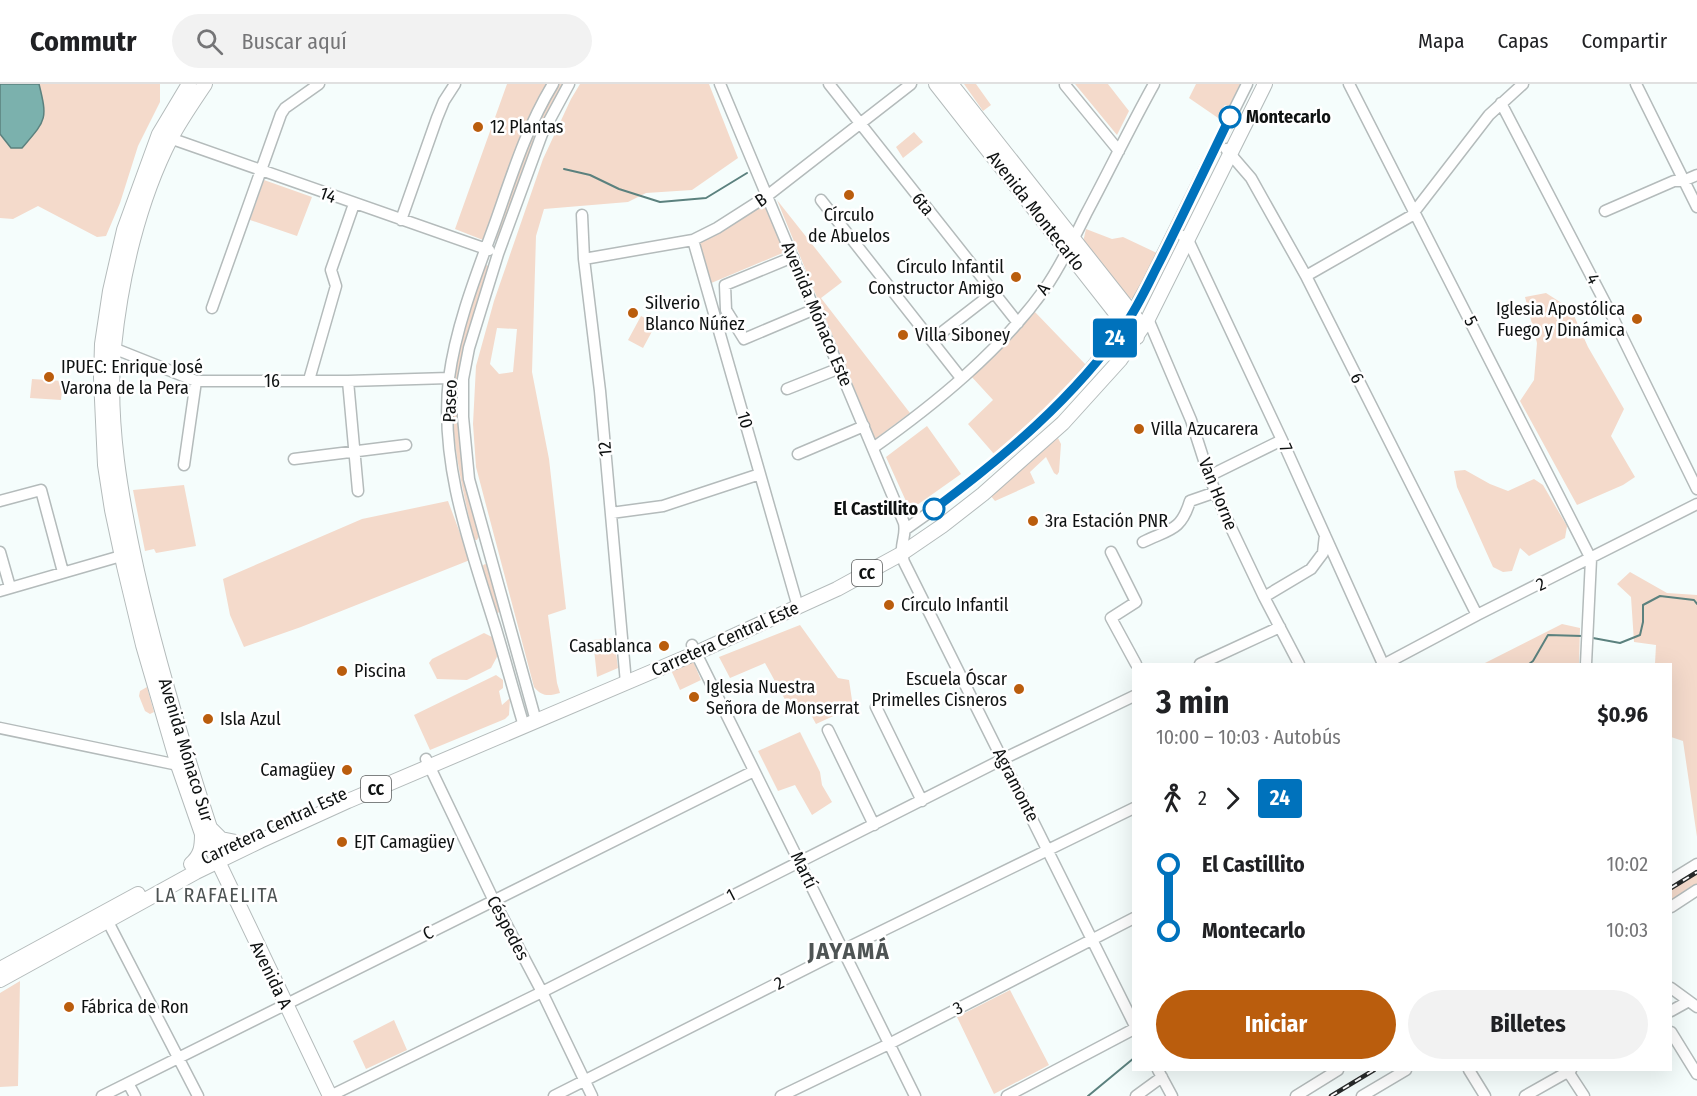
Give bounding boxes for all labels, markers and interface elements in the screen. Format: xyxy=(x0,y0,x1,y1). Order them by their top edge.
search box xyxy=(172,14,592,68)
text: Commutr xyxy=(30,25,136,58)
icon: search xyxy=(193,25,226,58)
text: Buscar aquí xyxy=(241,28,347,55)
text: Mapa xyxy=(1418,28,1465,54)
text: Capas xyxy=(1498,28,1548,54)
text: Compartir xyxy=(1581,28,1667,54)
marker: Montecarlo xyxy=(1219,106,1241,128)
place label: Montecarlo xyxy=(1246,106,1331,128)
place label: 12 Plantas xyxy=(490,116,564,138)
marker: 12 Plantas xyxy=(471,120,485,134)
street label: Avenida Montecarlo xyxy=(982,147,1090,275)
street label: 14 xyxy=(317,182,339,208)
street label: B xyxy=(751,188,771,212)
marker: Círculo de Abuelos xyxy=(842,188,856,202)
street label: 6ta xyxy=(907,188,939,220)
place label: Círculo de Abuelos xyxy=(808,204,890,247)
street label: Avenida Mónaco Este xyxy=(777,238,857,390)
place label: Círculo Infantil Constructor Amigo xyxy=(868,256,1004,299)
marker: Círculo Infantil Constructor Amigo xyxy=(1009,270,1023,284)
street label: 4 xyxy=(1581,270,1605,288)
street label: A xyxy=(1031,278,1055,299)
place label: Silverio Blanco Núñez xyxy=(645,292,745,335)
place label: Iglesia Apostólica Fuego y Dinámica xyxy=(1496,298,1625,341)
marker: Silverio Blanco Núñez xyxy=(626,306,640,320)
street label: 5 xyxy=(1459,312,1483,330)
marker: Iglesia Apostólica Fuego y Dinámica xyxy=(1630,312,1644,326)
line badge: 24 xyxy=(1088,318,1142,358)
place label: Villa Siboney xyxy=(915,324,1010,346)
text: 24 xyxy=(1105,325,1125,351)
marker: Villa Siboney xyxy=(896,328,910,342)
place label: IPUEC: Enrique José Varona de la Pera xyxy=(61,356,203,399)
street label: 6 xyxy=(1345,369,1369,387)
marker: IPUEC: Enrique José Varona de la Pera xyxy=(42,370,56,384)
street label: 16 xyxy=(264,370,280,392)
street label: Paseo xyxy=(438,379,462,423)
street label: 10 xyxy=(732,409,758,431)
place label: Villa Azucarera xyxy=(1151,418,1259,440)
marker: Villa Azucarera xyxy=(1132,422,1146,436)
street label: 7 xyxy=(1274,440,1298,456)
street label: 12 xyxy=(593,441,617,457)
street label: Van Horne xyxy=(1194,455,1242,533)
place label: El Castillito xyxy=(834,498,918,520)
marker: El Castillito xyxy=(923,498,945,520)
place label: 3ra Estación PNR xyxy=(1045,510,1168,532)
marker: 3ra Estación PNR xyxy=(1026,514,1040,528)
road number: CC xyxy=(852,560,882,586)
street label: 2 xyxy=(1533,572,1549,596)
place label: Círculo Infantil xyxy=(901,594,1009,616)
street label: Carretera Central Este xyxy=(648,597,802,681)
marker: Círculo Infantil xyxy=(882,598,896,612)
place label: Casablanca xyxy=(569,635,652,657)
marker: Casablanca xyxy=(657,639,671,653)
place label: Piscina xyxy=(354,660,406,682)
marker: Piscina xyxy=(335,664,349,678)
place label: Escuela Óscar Primelles Cisneros xyxy=(871,668,1008,711)
street label: Avenida Mónaco Sur xyxy=(154,675,219,825)
place label: Iglesia Nuestra Señora de Monserrat xyxy=(706,676,859,719)
marker: Escuela Óscar Primelles Cisneros xyxy=(1012,682,1026,696)
text: 3 min xyxy=(1156,682,1230,722)
marker: Iglesia Nuestra Señora de Monserrat xyxy=(687,690,701,704)
text: $0.96 xyxy=(1598,701,1648,728)
place label: Isla Azul xyxy=(220,708,281,730)
marker: Isla Azul xyxy=(201,712,215,726)
text: 10:00 – 10:03 · Autobús xyxy=(1156,725,1341,749)
street label: Agramonte xyxy=(988,744,1044,826)
place label: Camagüey xyxy=(260,759,335,781)
marker: Camagüey xyxy=(340,763,354,777)
road number: CC xyxy=(361,776,391,802)
street label: Carretera Central Este xyxy=(197,782,351,870)
icon: walk xyxy=(1156,782,1189,815)
icon: forward xyxy=(1216,782,1249,815)
text: 24 xyxy=(1270,785,1290,811)
text: 2 xyxy=(1198,786,1207,810)
place label: EJT Camagüey xyxy=(354,831,455,853)
marker: EJT Camagüey xyxy=(335,835,349,849)
street label: Martí xyxy=(786,848,822,892)
text: El Castillito xyxy=(1202,851,1305,878)
text: 10:02 xyxy=(1607,852,1648,876)
district label: LA RAFAELITA xyxy=(155,883,279,907)
street label: 1 xyxy=(723,884,739,906)
street label: Céspedes xyxy=(482,892,534,964)
text: Montecarlo xyxy=(1202,917,1306,944)
text: 10:03 xyxy=(1606,918,1648,942)
street label: C xyxy=(419,921,437,945)
district label: JAYAMÁ xyxy=(807,936,890,965)
street label: Avenida A xyxy=(245,938,297,1013)
street label: 2 xyxy=(770,971,788,995)
button: Iniciar xyxy=(1156,990,1396,1059)
button: Billetes xyxy=(1408,990,1648,1059)
place label: Fábrica de Ron xyxy=(81,996,189,1018)
street label: 3 xyxy=(949,996,967,1020)
marker: Fábrica de Ron xyxy=(62,1000,76,1014)

